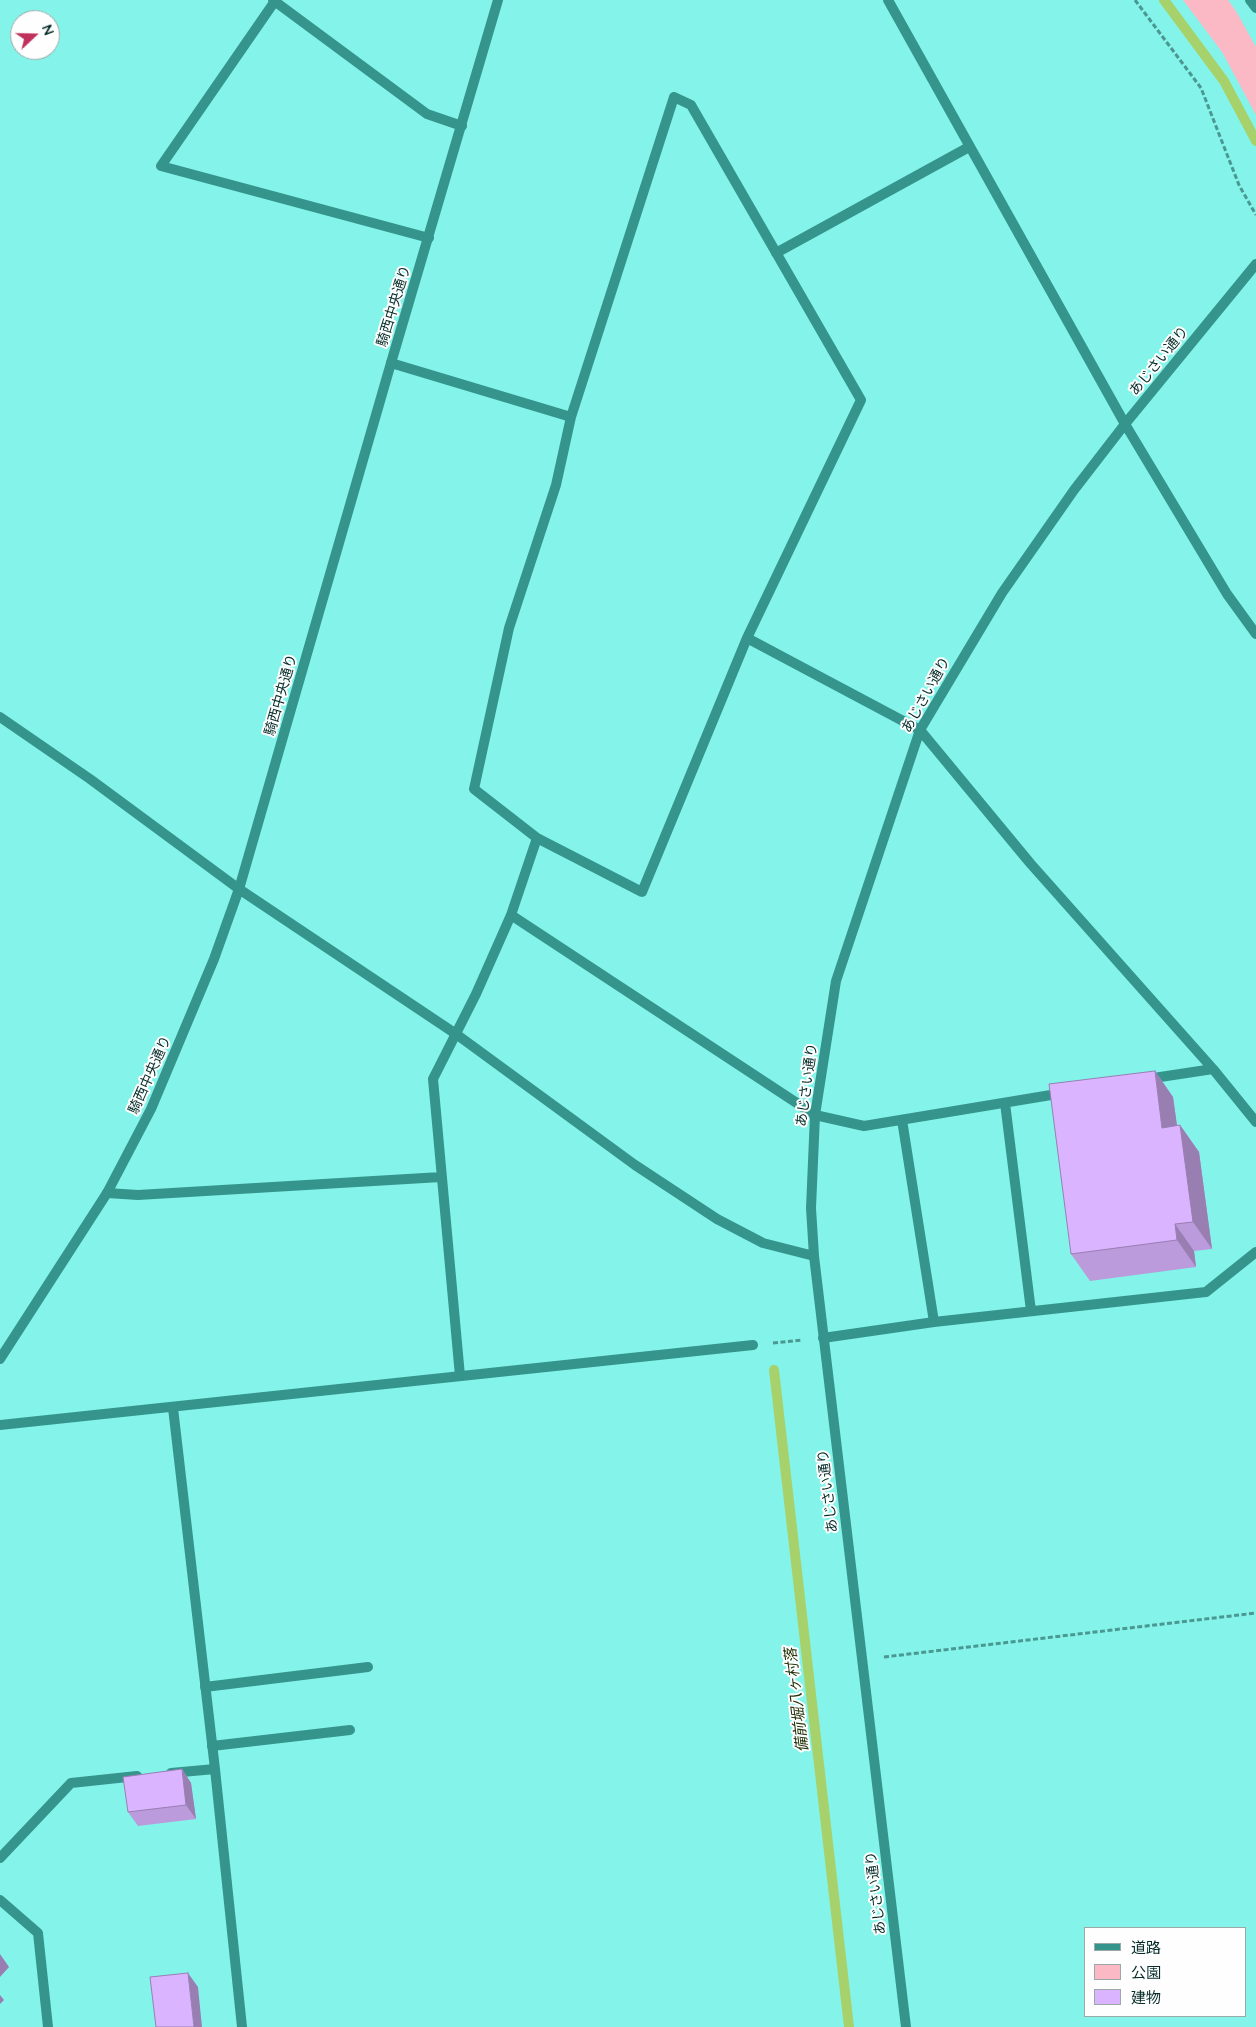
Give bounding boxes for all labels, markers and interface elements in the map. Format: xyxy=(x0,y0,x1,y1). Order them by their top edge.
north arrow xyxy=(10,10,60,60)
text: N xyxy=(38,22,58,38)
street label: 騎西中央通り xyxy=(374,263,414,349)
street label: あじさい通り xyxy=(1126,323,1192,399)
street label: 騎西中央通り xyxy=(261,652,301,738)
street label: あじさい通り xyxy=(898,654,954,736)
street label: 騎西中央通り xyxy=(125,1033,175,1117)
street label: あじさい通り xyxy=(793,1042,821,1128)
street label: あじさい通り xyxy=(815,1448,841,1534)
water label: 備前堀八ヶ村落 xyxy=(782,1647,812,1753)
street label: あじさい通り xyxy=(863,1850,889,1936)
legend xyxy=(1084,1927,1246,2017)
text: 道路 xyxy=(1131,1938,1161,1957)
text: 公園 xyxy=(1131,1963,1161,1982)
text: 建物 xyxy=(1131,1988,1161,2007)

